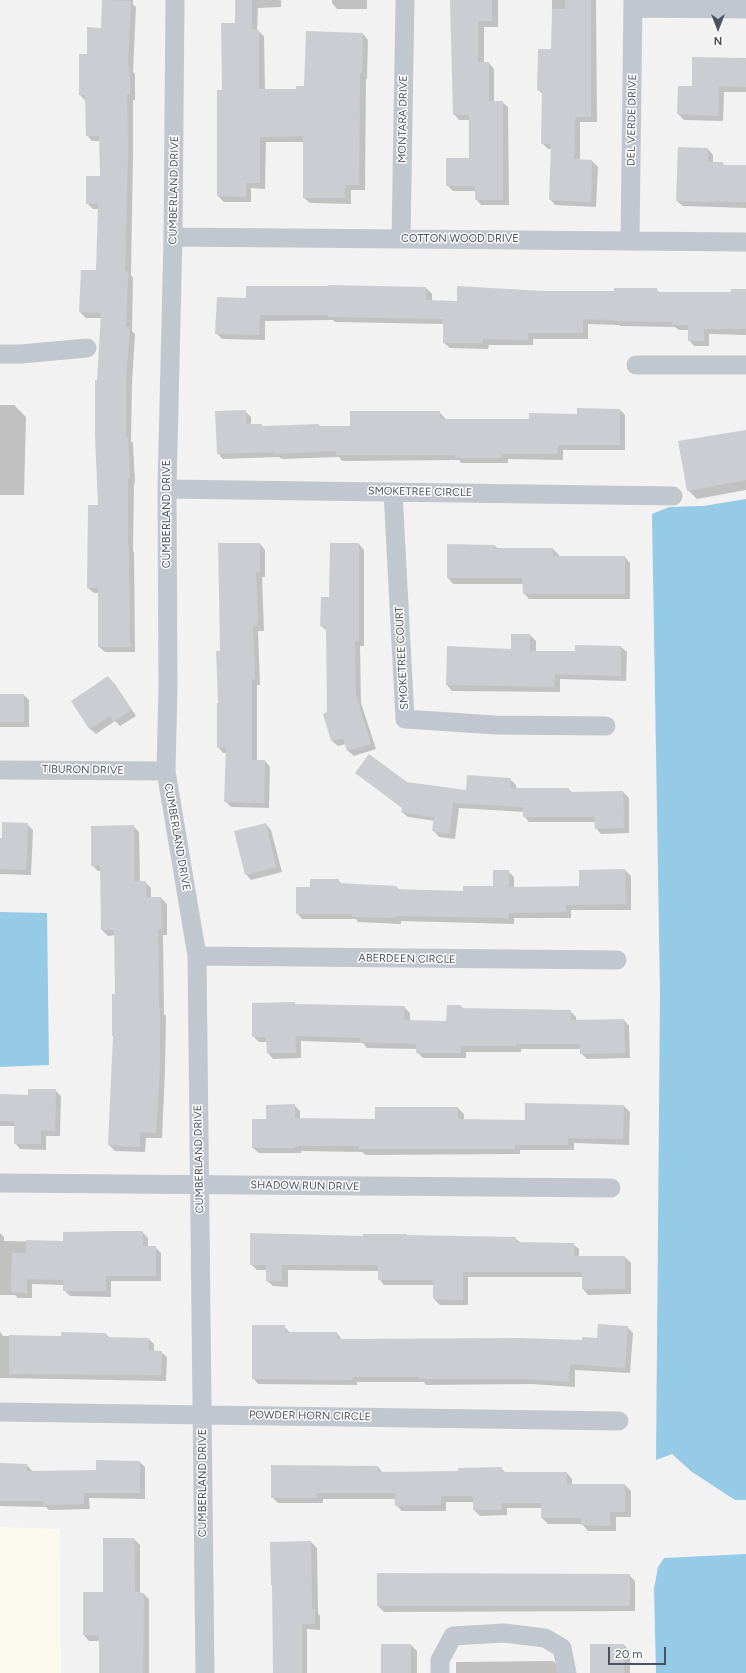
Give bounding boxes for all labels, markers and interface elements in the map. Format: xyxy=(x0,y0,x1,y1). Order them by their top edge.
north arrow xyxy=(698,8,738,48)
text: N xyxy=(714,34,722,47)
street label: DEL VERDE DRIVE xyxy=(625,74,639,166)
street label: MONTARA DRIVE xyxy=(396,75,410,163)
street label: CUMBERLAND DRIVE xyxy=(166,136,182,244)
street label: COTTON WOOD DRIVE xyxy=(401,232,519,246)
street label: CUMBERLAND DRIVE xyxy=(160,460,174,568)
street label: SMOKETREE CIRCLE xyxy=(368,484,472,500)
street label: SMOKETREE COURT xyxy=(393,606,411,710)
street label: TIBURON DRIVE xyxy=(42,763,124,777)
street label: CUMBERLAND DRIVE xyxy=(161,782,193,892)
street label: ABERDEEN CIRCLE xyxy=(358,952,456,966)
street label: CUMBERLAND DRIVE xyxy=(191,1105,207,1213)
street label: SHADOW RUN DRIVE xyxy=(250,1178,360,1194)
street label: POWDER HORN CIRCLE xyxy=(249,1408,371,1424)
street label: CUMBERLAND DRIVE xyxy=(196,1429,210,1537)
scale bar xyxy=(610,1639,668,1665)
text: 20 m xyxy=(615,1647,643,1661)

